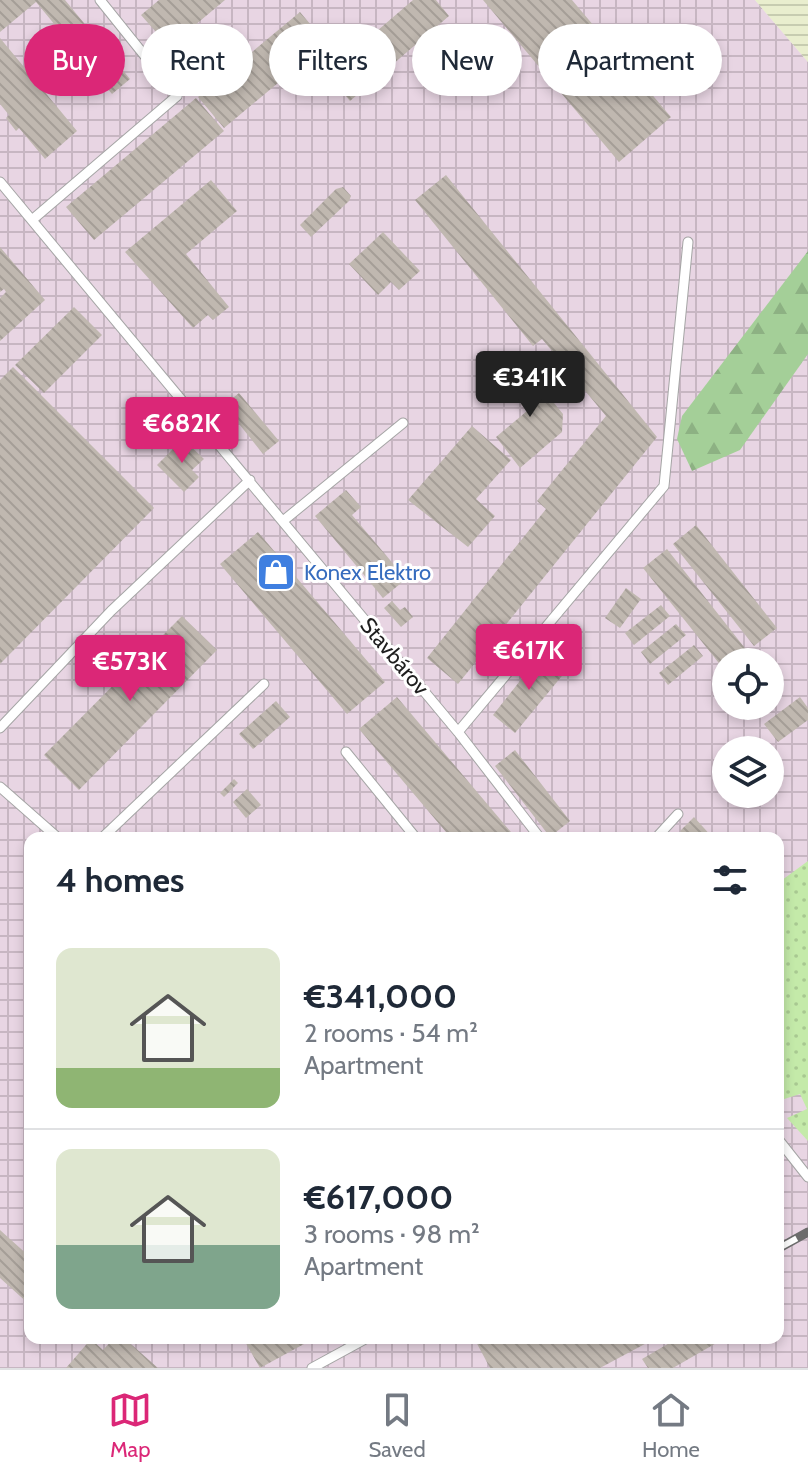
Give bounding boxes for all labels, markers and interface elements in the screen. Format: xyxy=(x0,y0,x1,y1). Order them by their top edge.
chip: Buy xyxy=(24,24,125,96)
chip: Rent xyxy=(141,24,253,96)
chip: Filters xyxy=(269,24,396,96)
chip: New xyxy=(412,24,522,96)
chip: Apartment xyxy=(538,24,722,96)
pin: €341K xyxy=(474,351,586,419)
text: €341K xyxy=(494,361,566,393)
pin: €682K xyxy=(126,397,238,465)
text: €682K xyxy=(143,407,221,439)
shop icon: Konex Elektro xyxy=(255,551,297,593)
place label: Konex Elektro xyxy=(304,559,431,586)
street label: Stavbárov xyxy=(354,612,435,701)
pin: €617K xyxy=(473,624,585,692)
text: €617K xyxy=(494,634,564,666)
pin: €573K xyxy=(74,635,186,703)
text: €573K xyxy=(93,645,167,677)
map controls xyxy=(712,648,784,808)
button: locate xyxy=(712,648,784,720)
button: layers xyxy=(712,736,784,808)
icon: filters xyxy=(708,858,752,902)
text: 4 homes xyxy=(56,859,184,901)
text: €341,000 xyxy=(304,975,457,1017)
icon: home xyxy=(120,980,216,1076)
text: 2 rooms · 54 m² xyxy=(304,1017,478,1049)
text: Apartment xyxy=(304,1049,423,1081)
text: €617,000 xyxy=(304,1176,453,1218)
icon: home xyxy=(120,1181,216,1277)
text: 3 rooms · 98 m² xyxy=(304,1218,480,1250)
text: Apartment xyxy=(304,1250,423,1282)
tab: Map xyxy=(108,1388,152,1463)
tab: Saved xyxy=(368,1388,426,1463)
tab: Home xyxy=(642,1388,700,1463)

